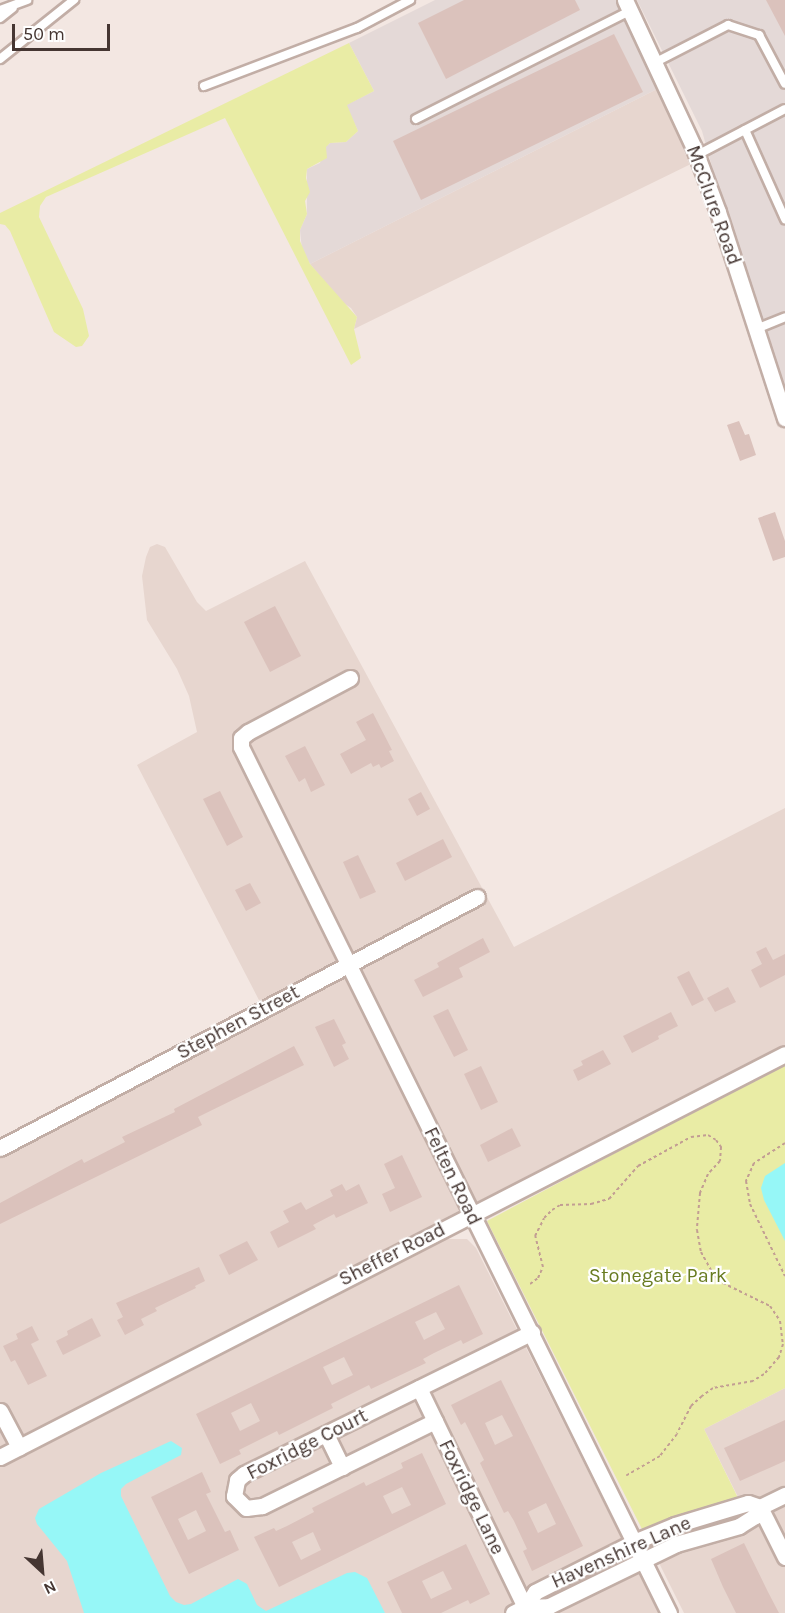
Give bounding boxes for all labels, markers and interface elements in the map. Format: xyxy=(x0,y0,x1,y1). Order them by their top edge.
scale bar xyxy=(15,12,112,50)
text: 50 m xyxy=(23,23,65,45)
street label: McClure Road xyxy=(681,142,747,268)
street label: Stephen Street xyxy=(172,980,304,1064)
street label: Felten Road xyxy=(419,1123,487,1229)
street label: Sheffer Road xyxy=(335,1217,449,1291)
park label: Stonegate Park xyxy=(589,1263,727,1287)
street label: Foxridge Court xyxy=(243,1403,371,1485)
street label: Foxridge Lane xyxy=(434,1436,510,1558)
street label: Havenshire Lane xyxy=(547,1510,695,1594)
north arrow xyxy=(12,1541,72,1601)
text: N xyxy=(41,1577,59,1599)

